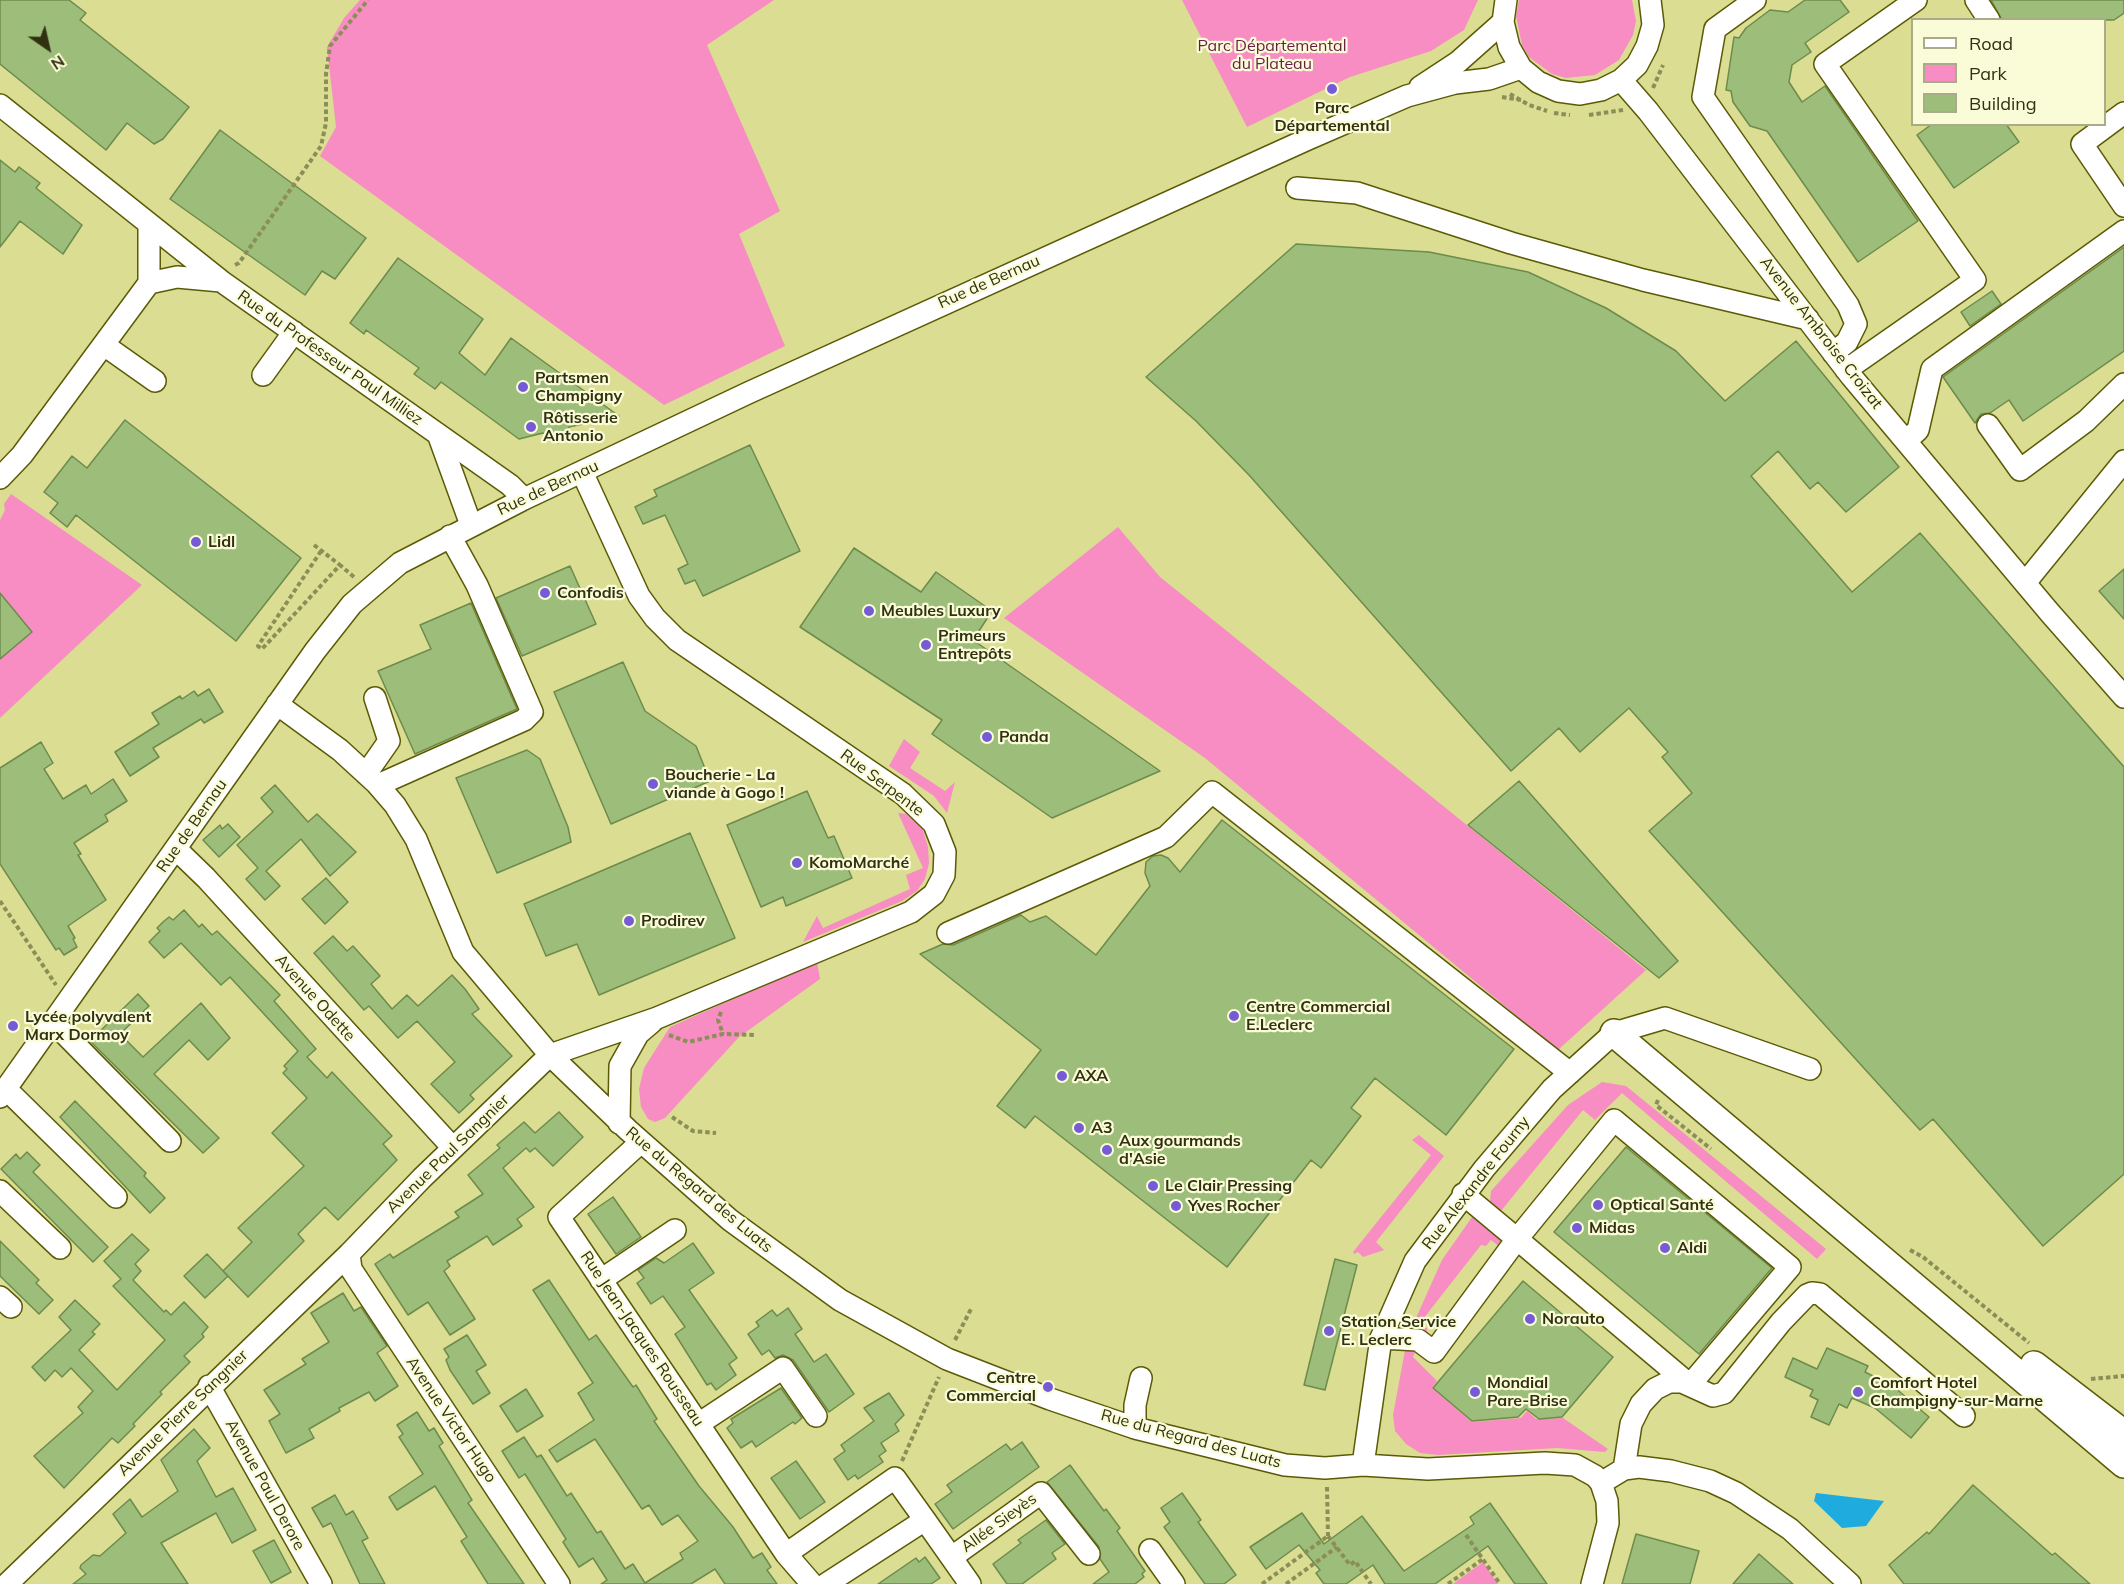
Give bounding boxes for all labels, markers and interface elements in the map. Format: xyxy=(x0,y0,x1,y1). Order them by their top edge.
north arrow xyxy=(18,18,78,78)
legend xyxy=(1911,18,2106,126)
text: Road xyxy=(1969,32,2013,55)
park label: Parc Départemental du Plateau xyxy=(1198,36,1346,74)
text: N xyxy=(47,51,69,75)
text: Park xyxy=(1969,62,2007,85)
marker: Parc Départemental xyxy=(1325,82,1339,96)
text: Building xyxy=(1969,92,2037,115)
place label: Parc Départemental xyxy=(1274,98,1390,136)
street label: Rue de Bernau xyxy=(935,251,1043,313)
street label: Avenue Ambroise Croizat xyxy=(1756,253,1886,413)
street label: Rue du Professeur Paul Milliez xyxy=(234,287,426,429)
place label: Partsmen Champigny xyxy=(535,368,622,406)
marker: Partsmen Champigny xyxy=(516,380,530,394)
place label: Rôtisserie Antonio xyxy=(543,408,618,446)
marker: Rôtisserie Antonio xyxy=(524,420,538,434)
street label: Rue de Bernau xyxy=(494,456,602,520)
place label: Lidl xyxy=(208,532,235,552)
marker: Lidl xyxy=(189,535,203,549)
place label: Confodis xyxy=(557,583,624,603)
marker: Confodis xyxy=(538,586,552,600)
place label: Meubles Luxury xyxy=(881,601,1001,621)
marker: Meubles Luxury xyxy=(862,604,876,618)
place label: Primeurs Entrepôts xyxy=(938,626,1012,664)
marker: Primeurs Entrepôts xyxy=(919,638,933,652)
place label: Panda xyxy=(999,727,1049,747)
marker: Panda xyxy=(980,730,994,744)
street label: Rue Serpente xyxy=(836,745,928,821)
place label: Boucherie - La viande à Gogo ! xyxy=(665,765,784,803)
street label: Rue de Bernau xyxy=(153,776,231,876)
marker: Boucherie - La viande à Gogo ! xyxy=(646,777,660,791)
place label: KomoMarché xyxy=(809,853,909,873)
marker: KomoMarché xyxy=(790,856,804,870)
place label: Prodirev xyxy=(641,911,705,931)
marker: Prodirev xyxy=(622,914,636,928)
street label: Avenue Odette xyxy=(271,951,359,1045)
place label: Centre Commercial E.Leclerc xyxy=(1246,997,1390,1035)
place label: Lycée polyvalent Marx Dormoy xyxy=(25,1007,151,1045)
marker: Centre Commercial E.Leclerc xyxy=(1227,1009,1241,1023)
marker: Lycée polyvalent Marx Dormoy xyxy=(6,1019,20,1033)
place label: AXA xyxy=(1074,1066,1108,1086)
marker: AXA xyxy=(1055,1069,1069,1083)
street label: Avenue Paul Sangnier xyxy=(383,1090,513,1218)
street label: Rue Alexandre Fourny xyxy=(1418,1113,1534,1253)
place label: A3 xyxy=(1091,1118,1113,1138)
marker: A3 xyxy=(1072,1121,1086,1135)
street label: Rue du Regard des Luats xyxy=(622,1123,776,1257)
place label: Aux gourmands d'Asie xyxy=(1119,1131,1241,1169)
marker: Aux gourmands d'Asie xyxy=(1100,1143,1114,1157)
place label: Le Clair Pressing xyxy=(1165,1176,1292,1196)
marker: Le Clair Pressing xyxy=(1146,1179,1160,1193)
place label: Optical Santé xyxy=(1610,1195,1714,1215)
place label: Yves Rocher xyxy=(1188,1196,1280,1216)
marker: Optical Santé xyxy=(1591,1198,1605,1212)
marker: Yves Rocher xyxy=(1169,1199,1183,1213)
place label: Midas xyxy=(1589,1218,1635,1238)
marker: Midas xyxy=(1570,1221,1584,1235)
place label: Aldi xyxy=(1677,1238,1707,1258)
marker: Aldi xyxy=(1658,1241,1672,1255)
street label: Rue Jean-Jacques Rousseau xyxy=(576,1248,708,1430)
place label: Norauto xyxy=(1542,1309,1605,1329)
place label: Station Service E. Leclerc xyxy=(1341,1312,1456,1350)
marker: Norauto xyxy=(1523,1312,1537,1326)
marker: Station Service E. Leclerc xyxy=(1322,1324,1336,1338)
street label: Avenue Pierre Sangnier xyxy=(114,1346,252,1480)
street label: Avenue Victor Hugo xyxy=(402,1353,500,1487)
place label: Centre Commercial xyxy=(946,1368,1036,1406)
place label: Mondial Pare-Brise xyxy=(1487,1373,1568,1411)
place label: Comfort Hotel Champigny-sur-Marne xyxy=(1870,1373,2043,1411)
marker: Centre Commercial xyxy=(1041,1380,1055,1394)
marker: Mondial Pare-Brise xyxy=(1468,1385,1482,1399)
marker: Comfort Hotel Champigny-sur-Marne xyxy=(1851,1385,1865,1399)
street label: Rue du Regard des Luats xyxy=(1099,1406,1283,1472)
street label: Avenue Paul Derore xyxy=(221,1416,309,1554)
street label: Allée Sieyès xyxy=(958,1489,1040,1557)

